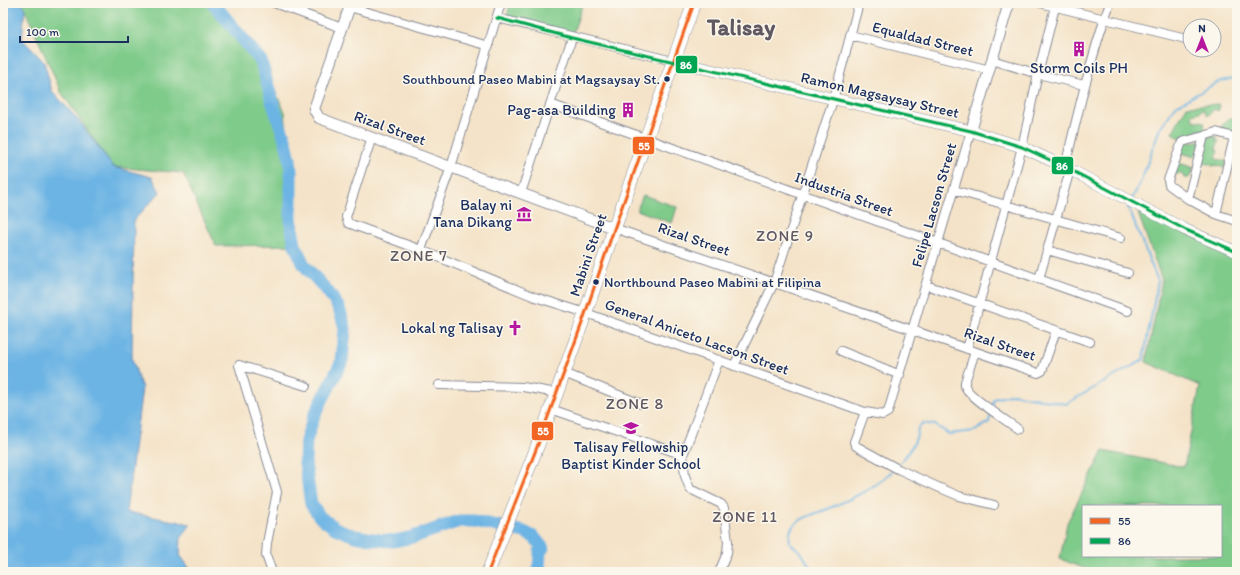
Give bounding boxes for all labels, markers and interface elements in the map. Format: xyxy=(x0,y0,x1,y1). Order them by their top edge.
district label: Talisay xyxy=(706,13,775,41)
scale bar xyxy=(20,18,128,44)
street label: Equaldad Street xyxy=(871,18,976,60)
north arrow xyxy=(1182,18,1222,58)
text: N xyxy=(1198,22,1206,35)
text: 100 m xyxy=(26,25,59,39)
building icon: Storm Coils PH xyxy=(1070,40,1088,58)
line badge: 86 xyxy=(675,55,698,74)
text: 86 xyxy=(680,59,692,72)
place label: Storm Coils PH xyxy=(1030,59,1128,77)
street label: Ramon Magsaysay Street xyxy=(799,68,961,122)
place label: Southbound Paseo Mabini at Magsaysay St. xyxy=(402,71,660,88)
marker: Southbound Paseo Mabini at Magsaysay St. xyxy=(662,74,672,84)
place label: Pag-asa Building xyxy=(507,101,616,119)
building icon: Pag-asa Building xyxy=(619,101,637,119)
street label: Rizal Street xyxy=(352,107,429,149)
line badge: 55 xyxy=(632,136,655,155)
text: 55 xyxy=(638,140,650,153)
street label: Felipe Lacson Street xyxy=(908,140,960,269)
line badge: 86 xyxy=(1051,156,1074,175)
text: 86 xyxy=(1056,160,1068,173)
street label: Industria Street xyxy=(792,168,896,220)
place label: Balay ni Tana Dikang xyxy=(433,196,512,231)
museum icon: Balay ni Tana Dikang xyxy=(515,205,533,223)
street label: Mabini Street xyxy=(565,211,611,299)
street label: Rizal Street xyxy=(656,218,733,260)
district label: ZONE 9 xyxy=(756,226,814,245)
district label: ZONE 7 xyxy=(390,246,448,265)
place label: Northbound Paseo Mabini at Filipina xyxy=(604,274,821,291)
marker: Northbound Paseo Mabini at Filipina xyxy=(591,277,601,287)
street label: General Aniceto Lacson Street xyxy=(602,295,792,379)
place label: Lokal ng Talisay xyxy=(401,319,503,337)
church icon: Lokal ng Talisay xyxy=(506,319,524,337)
street label: Rizal Street xyxy=(962,323,1039,365)
district label: ZONE 8 xyxy=(606,394,664,413)
school or university icon: Talisay Fellowship Baptist Kinder School xyxy=(622,419,640,437)
line badge: 55 xyxy=(531,421,554,441)
text: 55 xyxy=(537,425,549,438)
place label: Talisay Fellowship Baptist Kinder School xyxy=(561,438,701,473)
legend xyxy=(1082,505,1222,557)
district label: ZONE 11 xyxy=(712,507,778,526)
text: 55 xyxy=(1118,514,1131,528)
text: 86 xyxy=(1118,534,1131,548)

